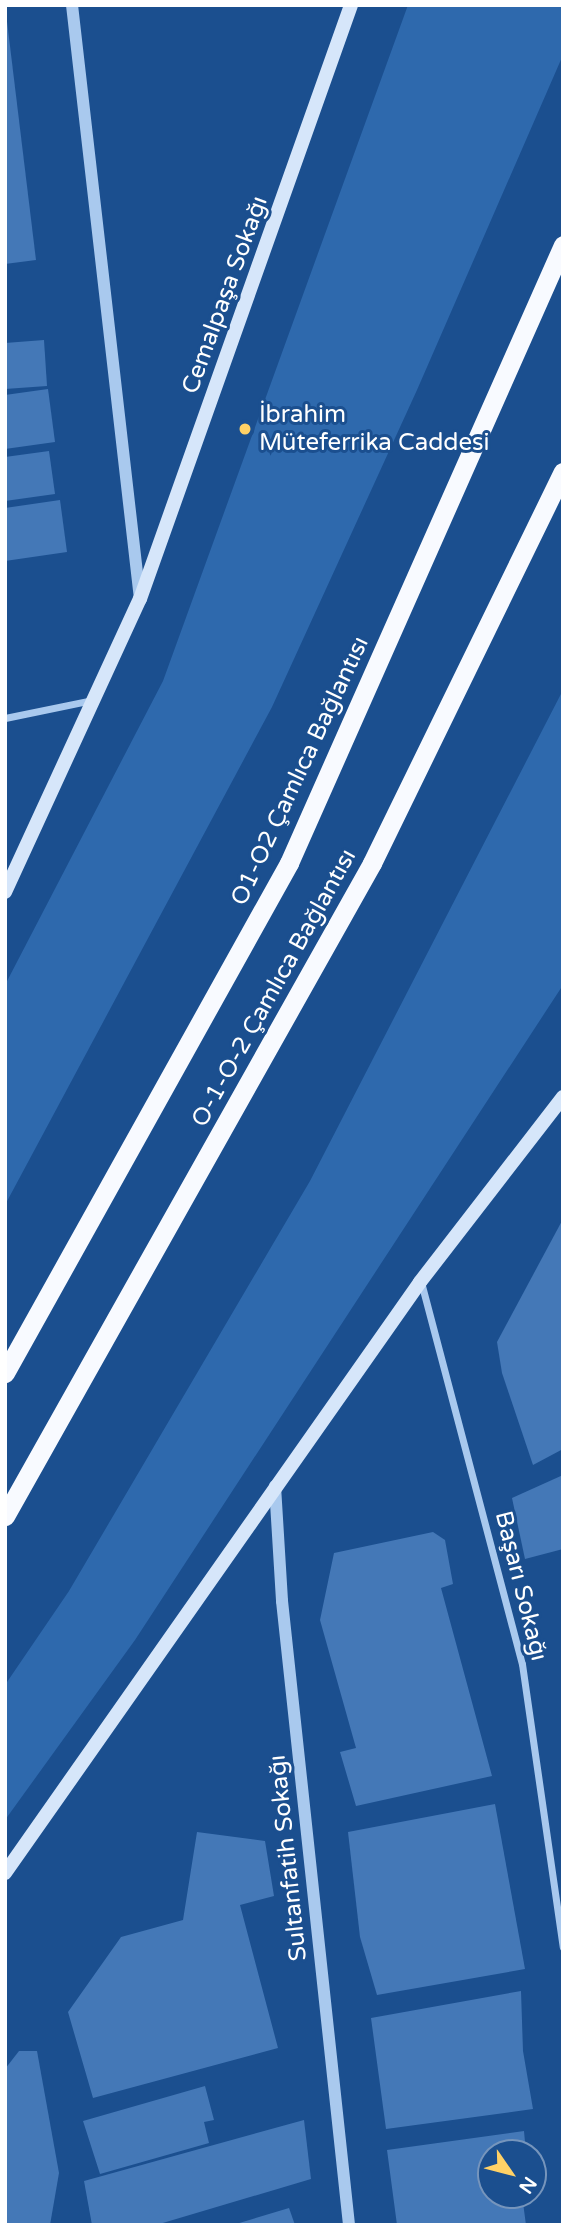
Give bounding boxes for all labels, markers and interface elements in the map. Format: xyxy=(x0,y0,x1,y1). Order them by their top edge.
street label: Cemalpaşa Sokağı xyxy=(176,192,274,398)
place label: İbrahim Müteferrika Caddesi xyxy=(259,401,490,457)
marker: İbrahim Müteferrika Caddesi xyxy=(237,421,253,437)
street label: O1-O2 Çamlıca Bağlantısı xyxy=(225,632,375,910)
street label: O-1-O-2 Çamlıca Bağlantısı xyxy=(186,844,362,1132)
street label: Başarı Sokağı xyxy=(488,1508,554,1664)
street label: Sultanfatih Sokağı xyxy=(263,1754,313,1962)
north arrow xyxy=(477,2139,547,2209)
text: N xyxy=(514,2172,541,2197)

